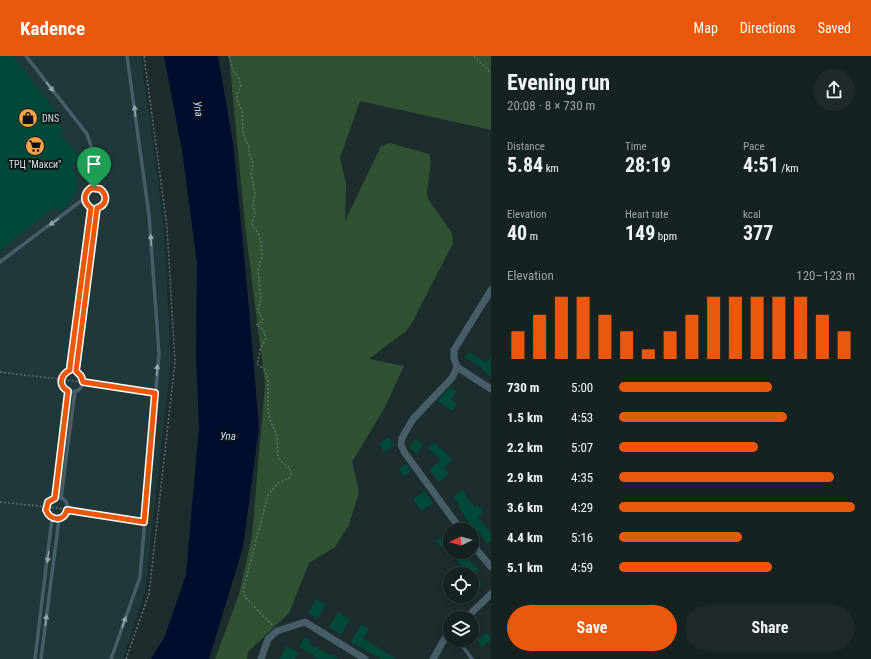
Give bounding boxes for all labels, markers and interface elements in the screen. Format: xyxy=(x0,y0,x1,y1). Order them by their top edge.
text: Kadence xyxy=(20,17,85,40)
text: Map xyxy=(694,20,718,36)
text: Directions xyxy=(740,20,796,36)
text: Saved xyxy=(818,20,851,36)
button: share xyxy=(813,69,855,111)
text: Evening run xyxy=(507,70,610,95)
one-way arrow xyxy=(46,81,55,92)
text: 20:08 · 8 × 730 m xyxy=(507,98,595,113)
water label: Упа xyxy=(190,100,206,118)
one-way arrow xyxy=(132,105,139,117)
shop icon: DNS xyxy=(17,107,39,129)
place label: DNS xyxy=(42,113,59,124)
supermarket icon: ТРЦ "Макси" xyxy=(24,135,46,157)
text: Distance xyxy=(507,140,545,153)
text: Time xyxy=(625,140,647,153)
text: Pace xyxy=(743,140,765,153)
pin xyxy=(77,147,111,188)
icon: arrive xyxy=(83,153,105,175)
text: 5.84 xyxy=(507,153,543,177)
text: 28:19 xyxy=(625,153,671,177)
text: 4:51 xyxy=(743,153,779,177)
place label: ТРЦ "Макси" xyxy=(9,159,61,170)
text: km xyxy=(543,162,559,175)
text: /km xyxy=(779,162,799,175)
text: Elevation xyxy=(507,208,547,221)
text: Heart rate xyxy=(625,208,668,221)
text: kcal xyxy=(743,208,761,221)
one-way arrow xyxy=(49,218,59,226)
text: 40 xyxy=(507,221,527,245)
text: 149 xyxy=(625,221,655,245)
text: 377 xyxy=(743,221,773,245)
text: m xyxy=(527,230,538,243)
text: bpm xyxy=(655,230,677,243)
one-way arrow xyxy=(147,234,154,246)
text: Elevation xyxy=(507,268,554,283)
text: 120–123 m xyxy=(796,268,855,283)
one-way arrow xyxy=(154,364,161,376)
text: 730 m xyxy=(507,380,539,395)
text: 5:00 xyxy=(571,380,593,395)
text: 1.5 km xyxy=(507,410,543,425)
text: 4:53 xyxy=(571,410,593,425)
water label: Упа xyxy=(220,430,236,443)
text: 2.2 km xyxy=(507,440,543,455)
text: 5:07 xyxy=(571,440,593,455)
text: 2.9 km xyxy=(507,470,543,485)
text: 4:35 xyxy=(571,470,593,485)
text: 3.6 km xyxy=(507,500,543,515)
text: 4:29 xyxy=(571,500,593,515)
north arrow xyxy=(443,523,479,559)
map controls xyxy=(443,523,479,647)
text: 4.4 km xyxy=(507,530,543,545)
text: 5:16 xyxy=(571,530,593,545)
one-way arrow xyxy=(44,551,51,563)
text: 5.1 km xyxy=(507,560,543,575)
text: 4:59 xyxy=(571,560,593,575)
button: locate xyxy=(443,567,479,603)
button: Save xyxy=(507,605,677,651)
button: Share xyxy=(685,605,855,651)
button: layers xyxy=(443,611,479,647)
one-way arrow xyxy=(43,614,50,626)
one-way arrow xyxy=(121,616,127,628)

